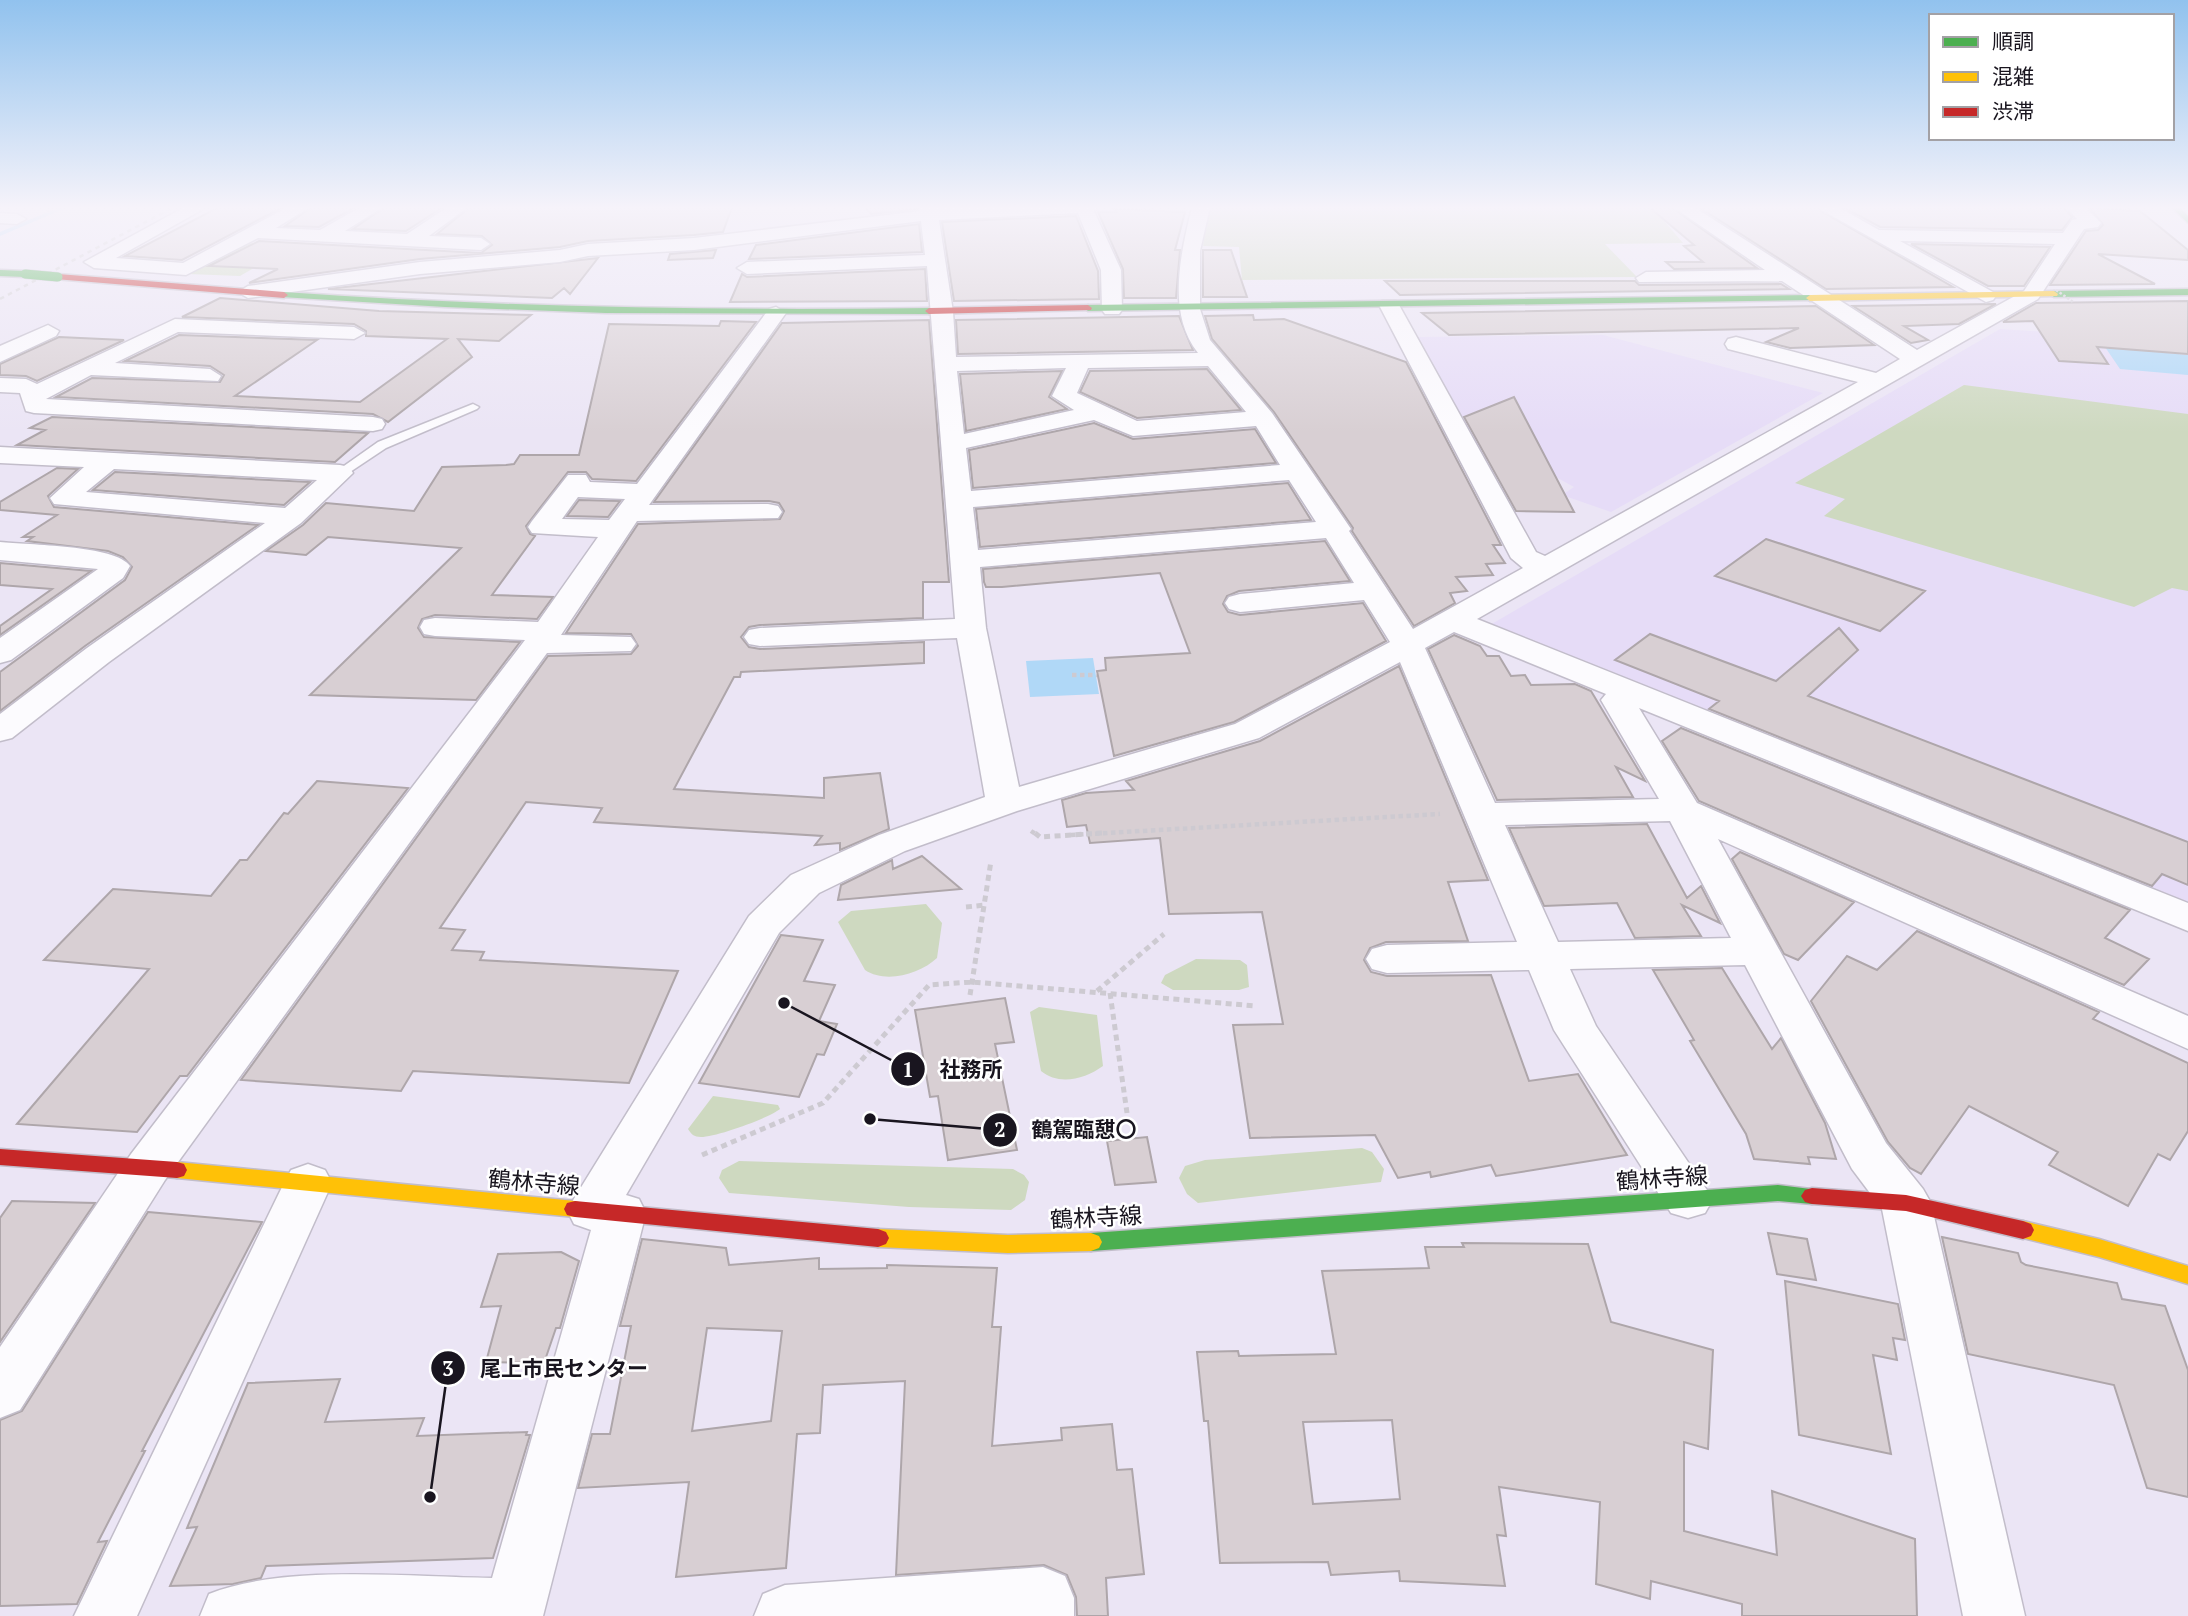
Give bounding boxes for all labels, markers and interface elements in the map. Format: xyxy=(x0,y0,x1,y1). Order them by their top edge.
legend xyxy=(1929,14,2174,140)
text: 順調 xyxy=(1992,27,2034,55)
text: 混雑 xyxy=(1992,62,2034,90)
text: 渋滞 xyxy=(1992,97,2034,125)
callout: 社務所 xyxy=(891,1048,1017,1090)
text: 1 xyxy=(902,1055,914,1083)
text: 社務所 xyxy=(940,1055,1003,1083)
callout: 鶴駕臨憇〇 xyxy=(983,1109,1151,1151)
text: 2 xyxy=(994,1115,1006,1143)
text: 鶴駕臨憇〇 xyxy=(1032,1115,1137,1143)
street label: 鶴林寺線 xyxy=(1615,1159,1709,1197)
street label: 鶴林寺線 xyxy=(487,1163,581,1201)
street label: 鶴林寺線 xyxy=(1049,1199,1143,1235)
callout: 尾上市民センター xyxy=(431,1347,662,1389)
text: 3 xyxy=(442,1354,454,1382)
text: 尾上市民センター xyxy=(480,1354,648,1382)

